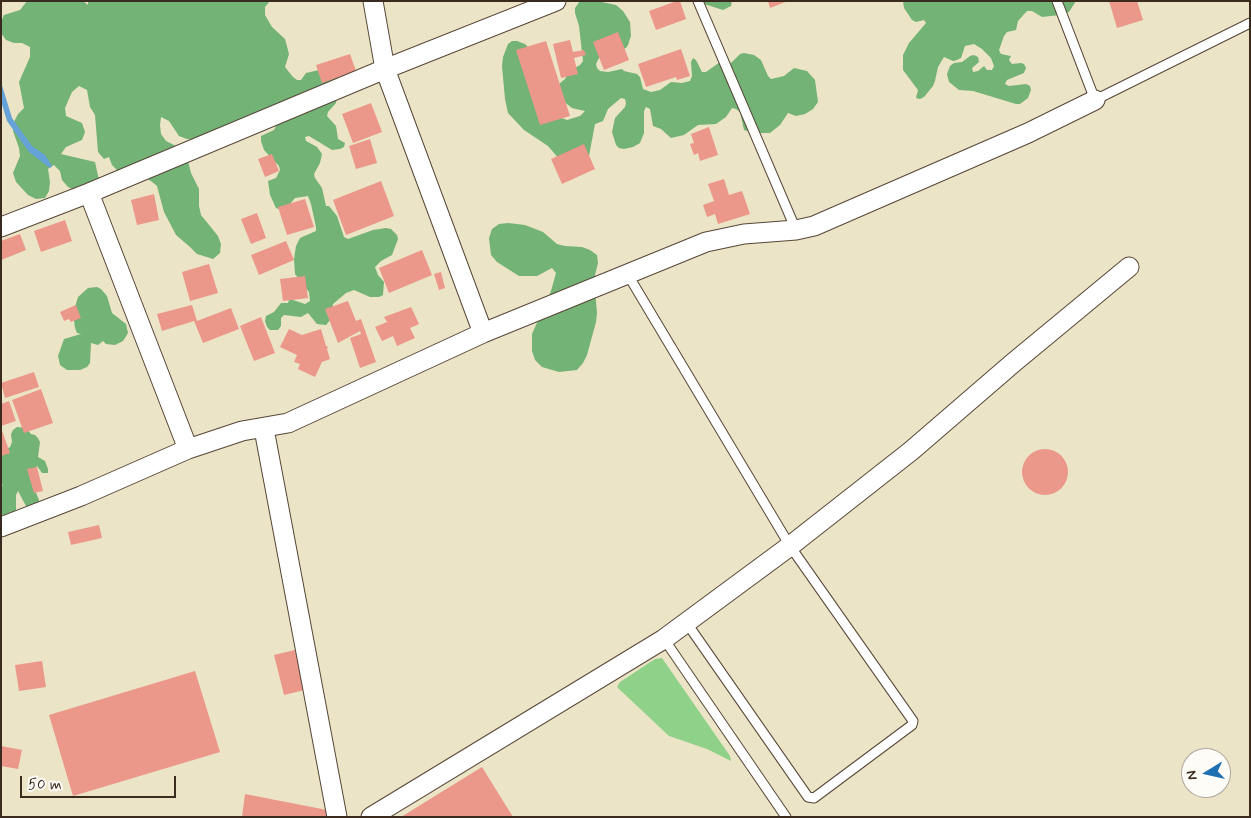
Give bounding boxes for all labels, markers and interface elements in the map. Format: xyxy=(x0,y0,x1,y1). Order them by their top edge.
north arrow xyxy=(1181,748,1231,798)
scale bar xyxy=(22,766,179,798)
text: N xyxy=(1183,769,1202,781)
text: 50 m xyxy=(28,775,62,795)

